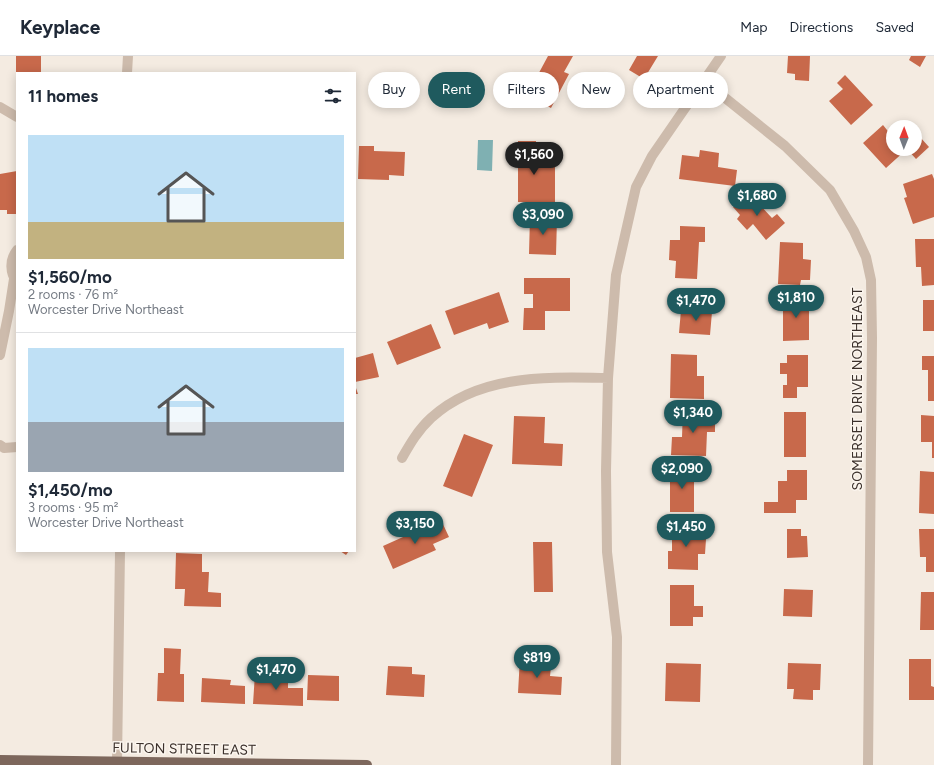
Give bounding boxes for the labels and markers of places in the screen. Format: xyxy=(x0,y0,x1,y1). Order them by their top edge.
pin: $1,560 xyxy=(501,142,567,176)
pin: $1,680 xyxy=(724,183,790,217)
pin: $3,090 xyxy=(510,202,576,236)
pin: $1,810 xyxy=(763,285,829,319)
pin: $1,470 xyxy=(663,288,729,322)
pin: $1,340 xyxy=(660,400,726,434)
pin: $2,090 xyxy=(649,456,715,490)
pin: $3,150 xyxy=(382,511,448,545)
pin: $1,450 xyxy=(653,514,719,548)
pin: $819 xyxy=(513,645,561,679)
pin: $1,470 xyxy=(243,657,309,691)

